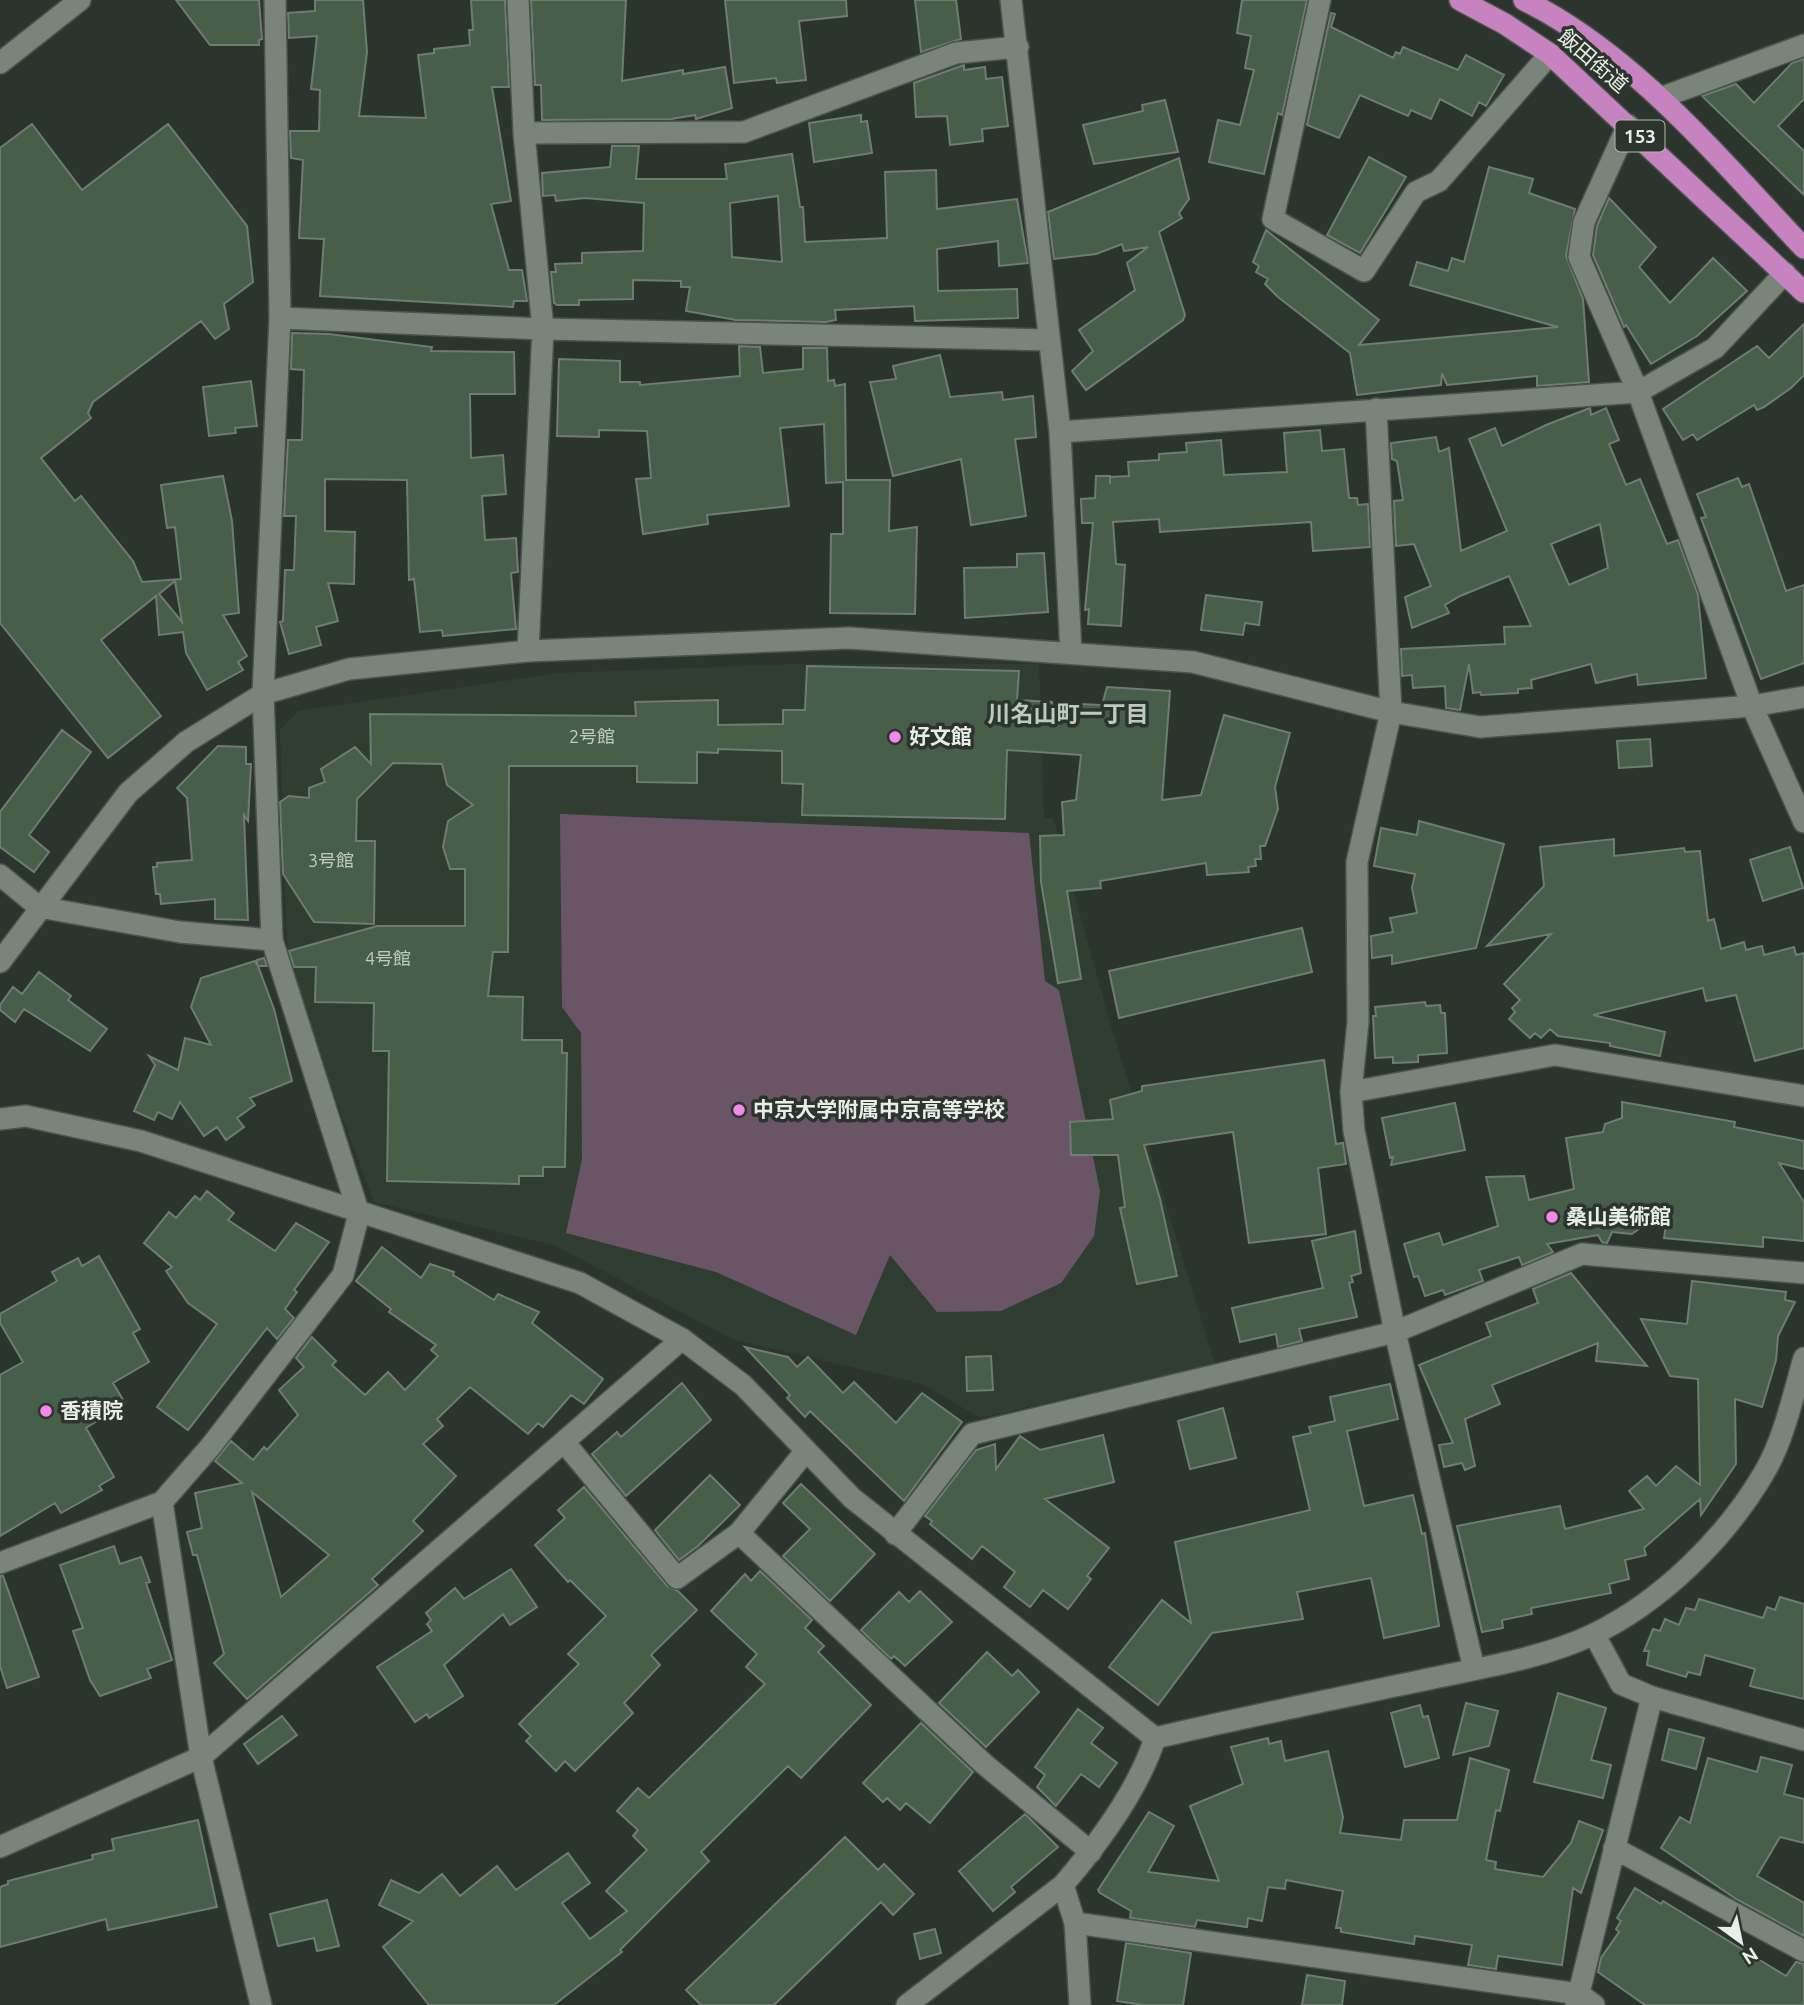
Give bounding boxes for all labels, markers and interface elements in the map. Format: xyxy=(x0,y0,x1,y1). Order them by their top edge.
street label: 飯田街道 xyxy=(1554,24,1633,97)
road number: 153 xyxy=(1616,120,1664,152)
district label: 川名山町一丁目 xyxy=(988,701,1149,726)
place label: 好文館 xyxy=(909,724,972,748)
house number: 2号館 xyxy=(569,726,615,746)
marker: 好文館 xyxy=(887,729,903,745)
house number: 3号館 xyxy=(308,850,354,870)
house number: 4号館 xyxy=(365,948,411,968)
place label: 中京大学附属中京高等学校 xyxy=(753,1097,1005,1121)
marker: 中京大学附属中京高等学校 xyxy=(731,1102,747,1118)
place label: 桑山美術館 xyxy=(1566,1204,1671,1228)
marker: 桑山美術館 xyxy=(1544,1209,1560,1225)
place label: 香積院 xyxy=(60,1398,123,1422)
marker: 香積院 xyxy=(38,1403,54,1419)
north arrow xyxy=(1706,1907,1776,1977)
text: N xyxy=(1738,1943,1762,1969)

